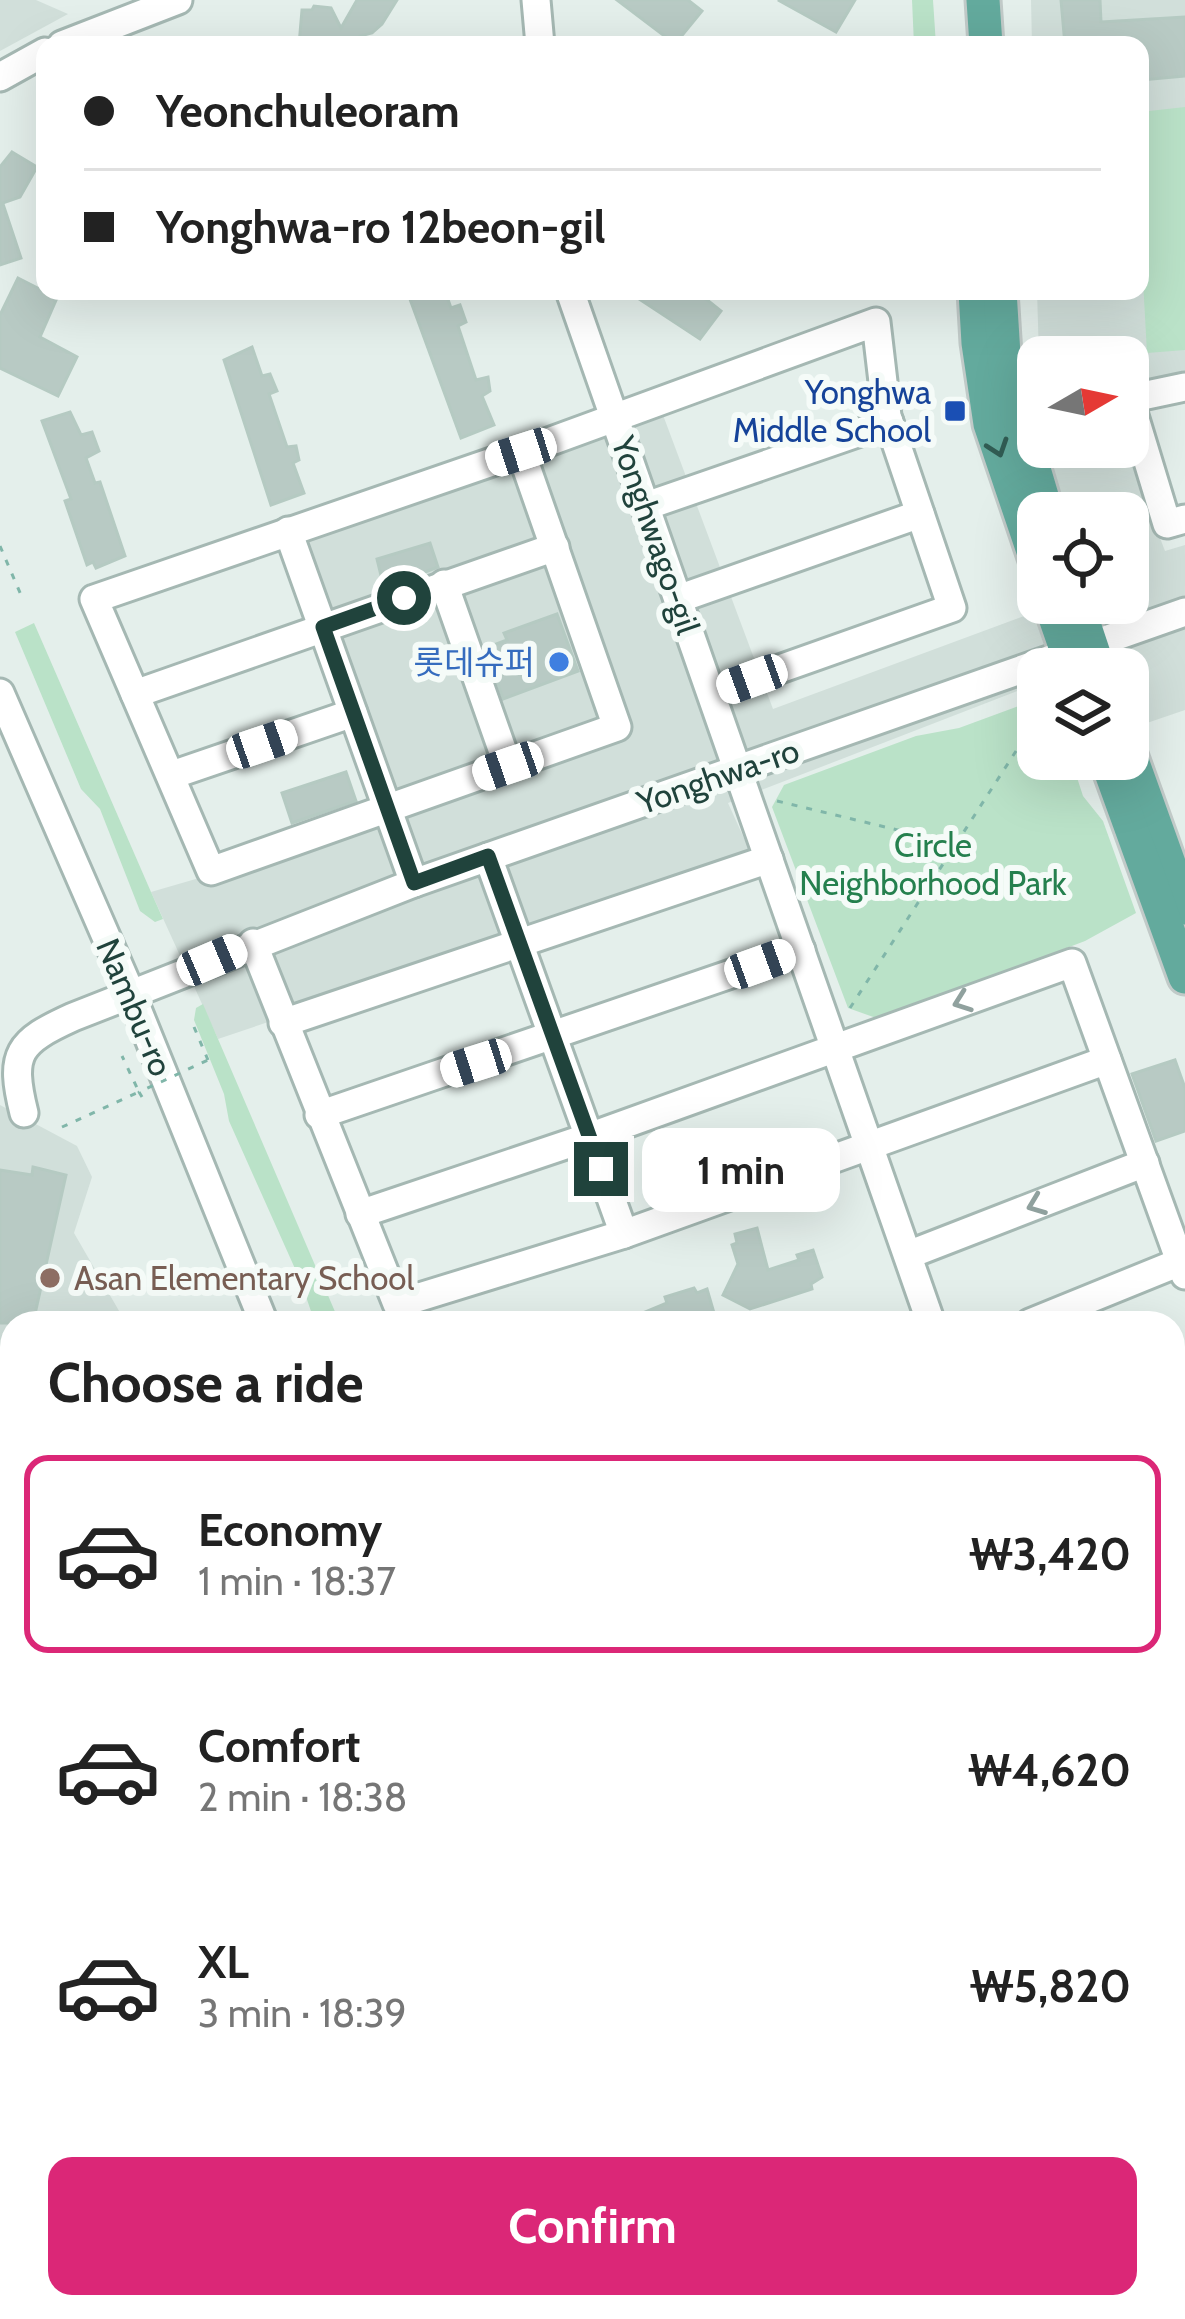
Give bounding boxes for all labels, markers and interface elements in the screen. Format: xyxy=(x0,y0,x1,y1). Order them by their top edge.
text: Yeonchuleoram xyxy=(156,84,460,138)
text: Yonghwa-ro 12beon-gil xyxy=(156,200,606,254)
north arrow xyxy=(1017,336,1149,468)
map controls xyxy=(1017,336,1149,780)
place label: Yonghwa Middle School xyxy=(733,372,931,450)
marker: Yonghwa Middle School xyxy=(942,398,968,424)
car xyxy=(481,424,561,480)
street label: Yonghwago-gil xyxy=(603,430,709,639)
one-way arrow xyxy=(984,437,1009,458)
button: locate xyxy=(1017,492,1149,624)
route start xyxy=(377,571,431,625)
place label: 롯데슈퍼 xyxy=(414,642,535,682)
button: layers xyxy=(1017,648,1149,780)
marker: 롯데슈퍼 xyxy=(546,649,572,675)
car xyxy=(712,650,792,708)
car xyxy=(222,715,302,773)
street label: Yonghwa-ro xyxy=(631,730,804,823)
car xyxy=(468,737,548,795)
park label: Circle Neighborhood Park xyxy=(799,825,1067,903)
car xyxy=(172,929,252,991)
street label: Nambu-ro xyxy=(88,932,182,1082)
car xyxy=(720,935,800,993)
one-way arrow xyxy=(952,988,973,1012)
car xyxy=(436,1035,516,1091)
callout: 1 min xyxy=(643,1127,841,1211)
route end xyxy=(574,1142,628,1196)
text: 1 min xyxy=(697,1146,785,1194)
one-way arrow xyxy=(1026,1191,1047,1216)
place label: Asan Elementary School xyxy=(74,1258,414,1298)
marker: Asan Elementary School xyxy=(37,1265,63,1291)
text: Choose a ride xyxy=(48,1350,363,1416)
icon: car xyxy=(54,1500,162,1608)
text: Economy xyxy=(198,1503,382,1557)
text: ₩3,420 xyxy=(969,1527,1131,1581)
text: 1 min · 18:37 xyxy=(198,1557,396,1605)
icon: car xyxy=(54,1716,162,1824)
text: Comfort xyxy=(198,1719,361,1773)
text: ₩4,620 xyxy=(968,1743,1131,1797)
text: 2 min · 18:38 xyxy=(198,1773,408,1821)
icon: car xyxy=(54,1932,162,2040)
text: XL xyxy=(198,1935,249,1989)
text: ₩5,820 xyxy=(970,1959,1131,2013)
text: 3 min · 18:39 xyxy=(198,1989,407,2037)
button: Confirm xyxy=(48,2157,1137,2295)

